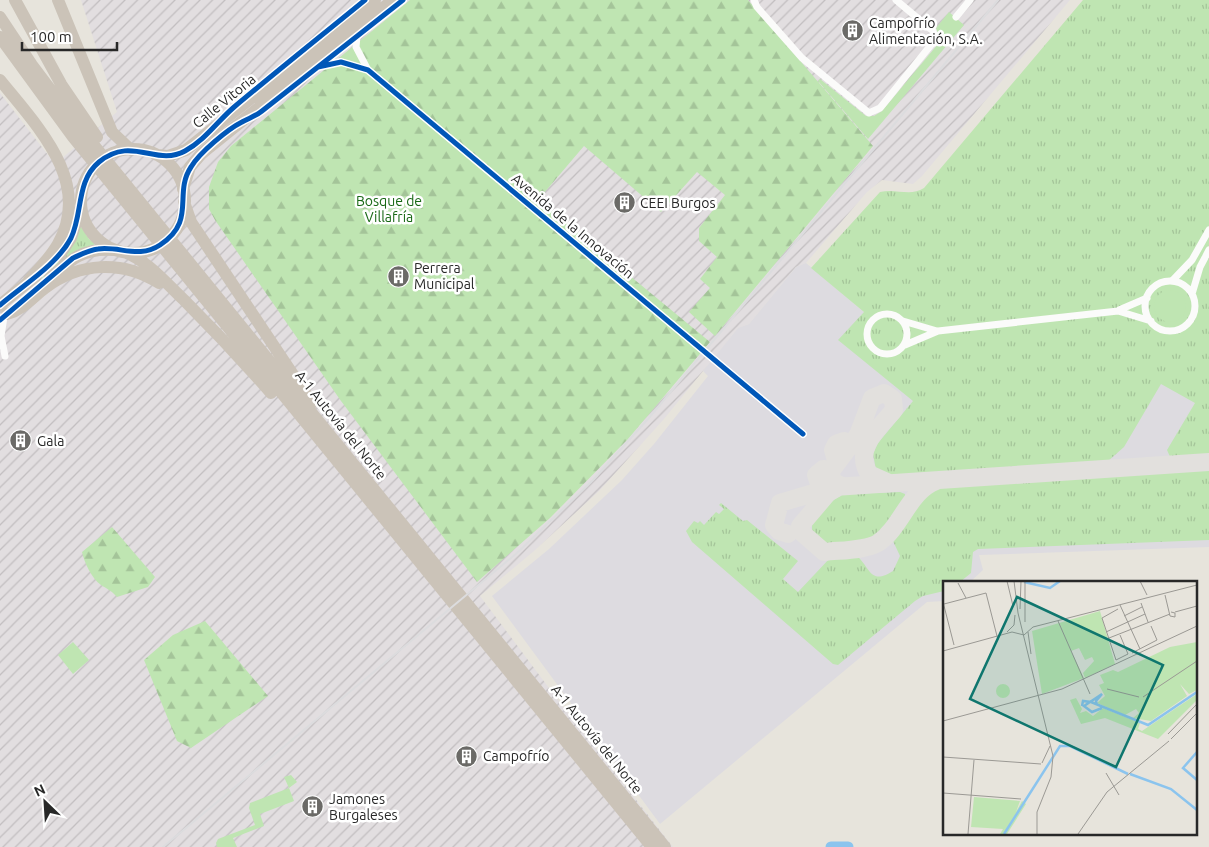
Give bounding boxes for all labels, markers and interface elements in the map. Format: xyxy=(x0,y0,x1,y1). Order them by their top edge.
place label: Campofrío Alimentación, S.A. xyxy=(869,15,983,47)
building icon: Campofrío Alimentación, S.A. xyxy=(841,19,865,43)
scale bar xyxy=(22,20,118,52)
text: 100 m xyxy=(30,28,72,45)
street label: Calle Vitoria xyxy=(189,71,259,131)
street label: Avenida de la Innovación xyxy=(509,170,637,282)
building icon: CEEI Burgos xyxy=(612,191,636,215)
park label: Bosque de Villafría xyxy=(356,193,422,225)
place label: CEEI Burgos xyxy=(640,195,716,211)
place label: Perrera Municipal xyxy=(414,260,475,292)
building icon: Perrera Municipal xyxy=(386,264,410,288)
street label: A-1 Autovía del Norte xyxy=(292,367,390,483)
building icon: Gala xyxy=(9,429,33,453)
place label: Gala xyxy=(37,433,64,449)
inset map xyxy=(943,581,1196,834)
street label: A-1 Autovía del Norte xyxy=(548,681,646,797)
building icon: Campofrío xyxy=(455,744,479,768)
place label: Campofrío xyxy=(483,748,550,764)
north arrow xyxy=(20,777,70,827)
text: N xyxy=(31,781,48,800)
place label: Jamones Burgaleses xyxy=(329,791,398,823)
building icon: Jamones Burgaleses xyxy=(301,795,325,819)

